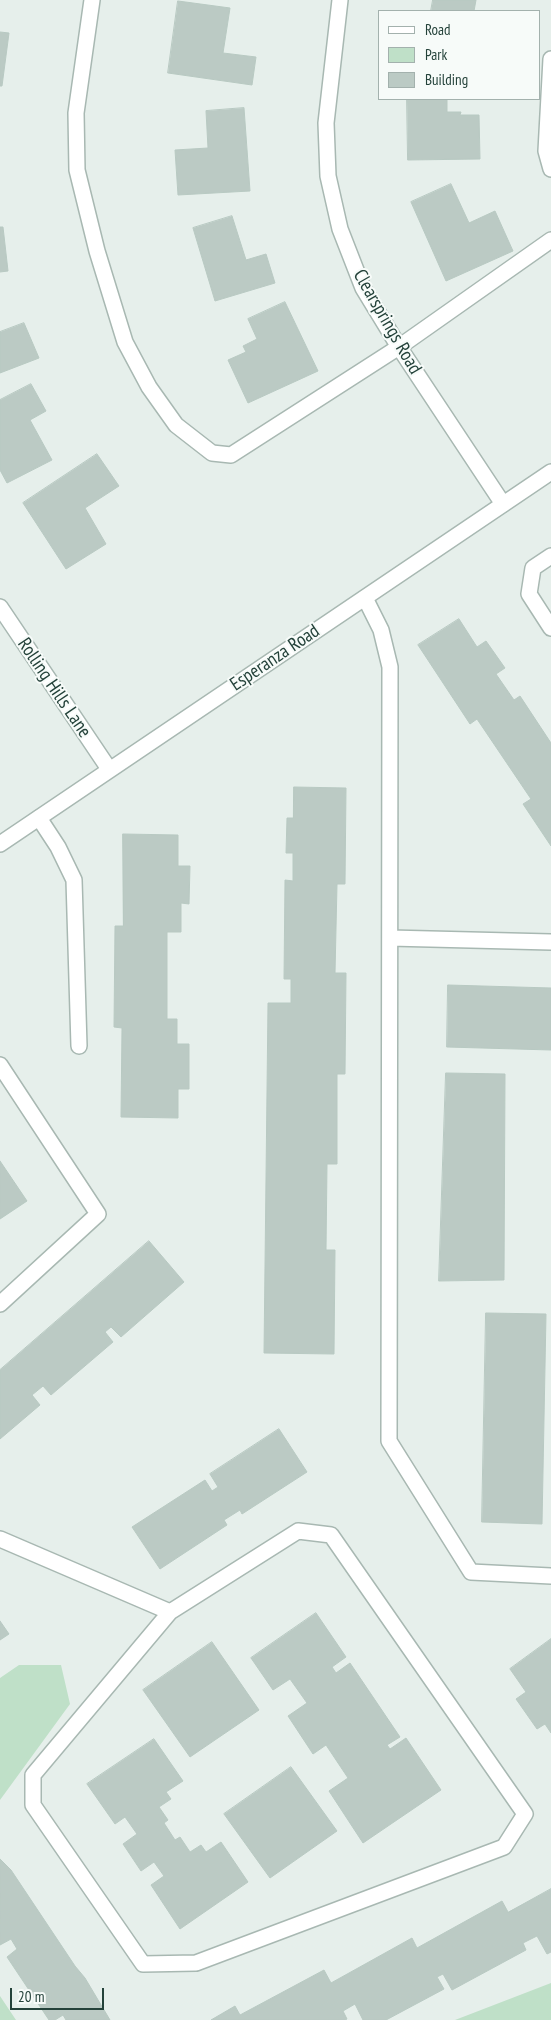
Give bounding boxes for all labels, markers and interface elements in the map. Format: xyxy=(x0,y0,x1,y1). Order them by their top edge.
legend xyxy=(378,10,541,100)
text: Road xyxy=(425,20,451,39)
text: Park xyxy=(425,45,447,64)
text: Building xyxy=(425,70,468,89)
street label: Clearsprings Road xyxy=(348,266,426,378)
street label: Esperanza Road xyxy=(226,620,324,696)
street label: Rolling Hills Lane xyxy=(12,634,96,742)
scale bar xyxy=(12,1978,106,2010)
text: 20 m xyxy=(18,1987,44,2006)

